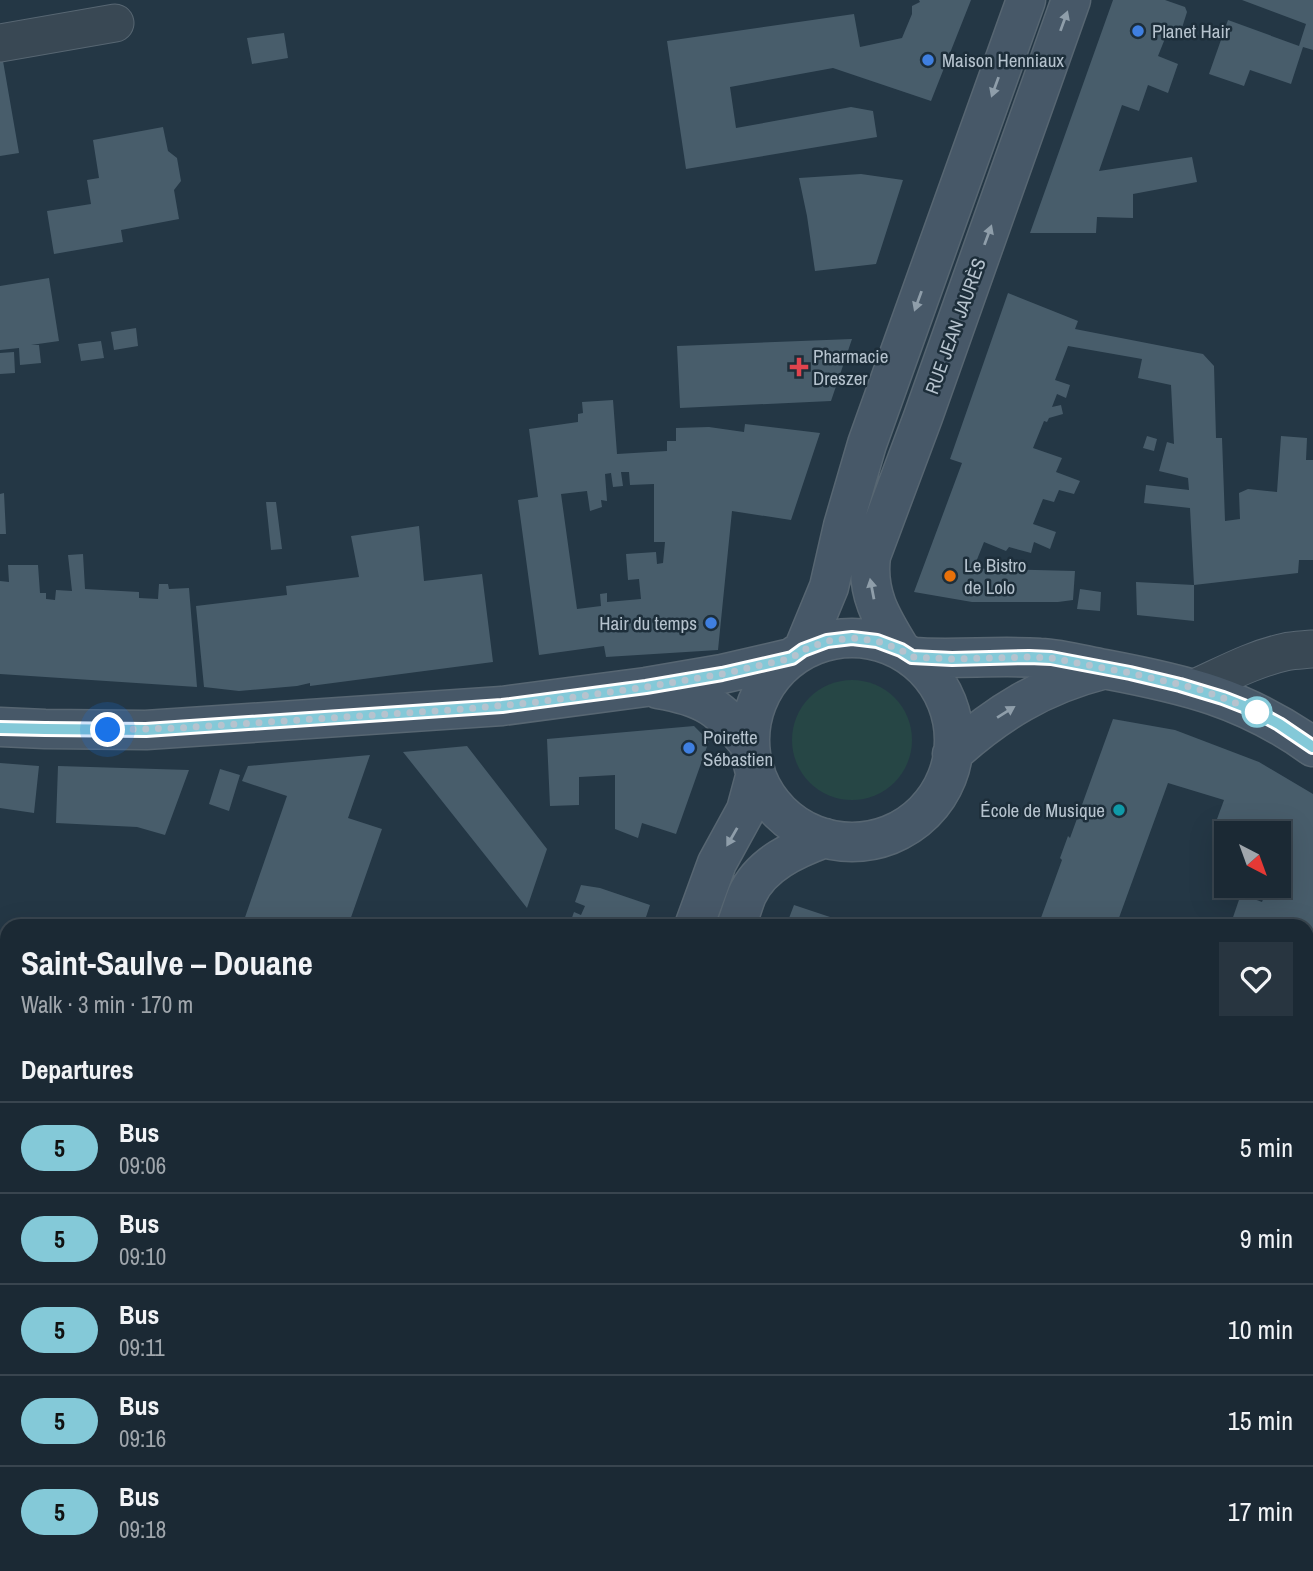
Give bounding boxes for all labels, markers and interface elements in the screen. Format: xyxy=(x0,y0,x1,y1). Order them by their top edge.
one-way arrow xyxy=(1059,11,1070,32)
place label: Planet Hair xyxy=(1152,18,1231,44)
marker: Planet Hair xyxy=(1130,23,1146,39)
place label: Maison Henniaux xyxy=(942,47,1064,73)
marker: Maison Henniaux xyxy=(920,52,936,68)
one-way arrow xyxy=(989,77,1000,98)
one-way arrow xyxy=(983,225,994,246)
street label: RUE JEAN JAURÈS xyxy=(918,254,992,398)
one-way arrow xyxy=(912,291,923,312)
place label: Pharmacie Dreszer xyxy=(813,343,888,391)
marker: Pharmacie Dreszer xyxy=(791,359,807,375)
place label: Le Bistro de Lolo xyxy=(964,552,1026,600)
marker: Le Bistro de Lolo xyxy=(942,568,958,584)
one-way arrow xyxy=(867,578,878,600)
place label: Hair du temps xyxy=(599,610,697,636)
marker: Hair du temps xyxy=(703,615,719,631)
unlabelled marker xyxy=(1242,697,1272,727)
one-way arrow xyxy=(996,705,1015,718)
your location xyxy=(90,712,125,747)
place label: Poirette Sébastien xyxy=(703,724,773,772)
marker: Poirette Sébastien xyxy=(681,740,697,756)
place label: École de Musique xyxy=(980,797,1105,823)
marker: École de Musique xyxy=(1111,802,1127,818)
north arrow xyxy=(1214,821,1292,898)
map controls xyxy=(1214,821,1291,898)
one-way arrow xyxy=(726,827,738,846)
text: Saint-Saulve – Douane xyxy=(21,941,313,985)
button: heart xyxy=(1219,942,1293,1016)
text: Walk · 3 min · 170 m xyxy=(21,989,193,1020)
text: Departures xyxy=(21,1052,134,1087)
text: Bus xyxy=(119,1115,159,1150)
text: 5 min xyxy=(1240,1130,1293,1165)
text: 5 xyxy=(54,1132,65,1164)
text: 09:06 xyxy=(119,1150,166,1181)
text: Bus xyxy=(119,1206,159,1241)
text: 9 min xyxy=(1240,1221,1293,1256)
text: 5 xyxy=(54,1223,65,1255)
text: 09:10 xyxy=(119,1241,166,1272)
text: Bus xyxy=(119,1297,159,1332)
text: 10 min xyxy=(1228,1312,1293,1347)
text: 5 xyxy=(54,1314,65,1346)
text: 09:11 xyxy=(119,1332,165,1363)
text: Bus xyxy=(119,1388,159,1423)
text: 15 min xyxy=(1228,1403,1293,1438)
text: 5 xyxy=(54,1405,65,1437)
text: 09:16 xyxy=(119,1423,166,1454)
text: Bus xyxy=(119,1479,159,1514)
text: 17 min xyxy=(1228,1494,1293,1529)
text: 5 xyxy=(54,1496,65,1528)
text: 09:18 xyxy=(119,1514,166,1545)

